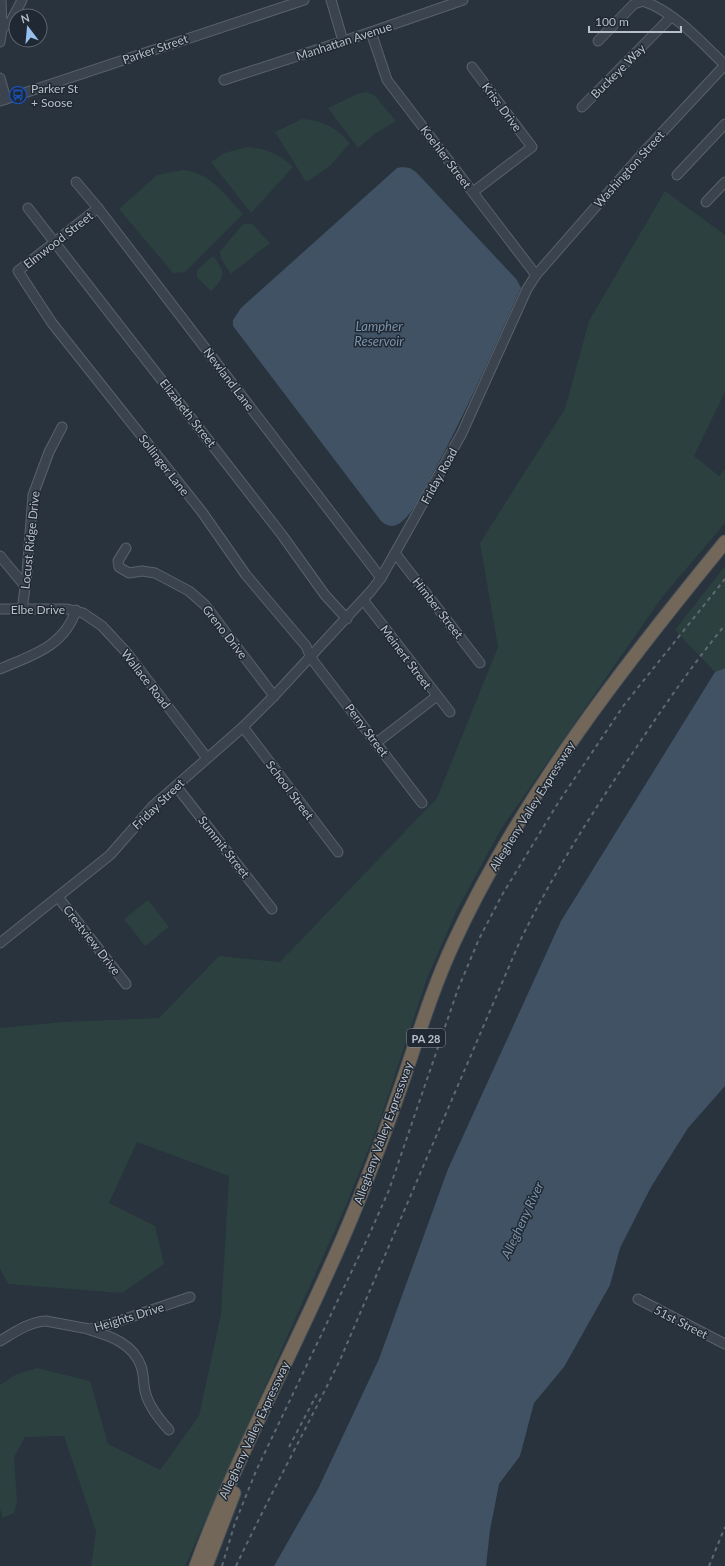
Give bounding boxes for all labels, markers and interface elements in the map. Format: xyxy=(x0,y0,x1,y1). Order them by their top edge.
north arrow xyxy=(8,8,48,48)
scale bar xyxy=(589,8,681,34)
text: N xyxy=(19,10,31,25)
text: 100 m xyxy=(595,14,629,29)
street label: Manhattan Avenue xyxy=(294,18,394,64)
street label: Parker Street xyxy=(120,31,190,67)
street label: Buckeye Way xyxy=(588,40,649,101)
street label: Kriss Drive xyxy=(479,80,525,134)
place label: Parker St + Soose xyxy=(31,81,79,110)
bus stop icon: Parker St + Soose xyxy=(8,85,28,105)
street label: Koehler Street xyxy=(417,122,475,192)
street label: Washington Street xyxy=(591,127,668,210)
street label: Elmwood Street xyxy=(20,208,96,272)
water label: Lampher Reservoir xyxy=(354,318,404,349)
street label: Newland Lane xyxy=(200,344,258,414)
street label: Elizabeth Street xyxy=(157,376,220,451)
street label: Sollinger Lane xyxy=(136,431,192,499)
street label: Friday Road xyxy=(417,445,461,507)
street label: Locust Ridge Drive xyxy=(17,490,43,590)
street label: Himber Street xyxy=(409,574,467,642)
street label: Elbe Drive xyxy=(11,602,65,617)
street label: Greno Drive xyxy=(199,602,251,662)
street label: Meinert Street xyxy=(377,622,435,693)
street label: Wallace Road xyxy=(118,646,174,712)
street label: Perry Street xyxy=(342,701,392,760)
street label: Allegheny Valley Expressway xyxy=(486,738,579,874)
street label: School Street xyxy=(263,758,317,823)
street label: Friday Street xyxy=(129,775,188,833)
street label: Summit Street xyxy=(195,813,253,882)
street label: Crestview Drive xyxy=(60,902,124,978)
road number: PA 28 xyxy=(407,1029,445,1047)
street label: Allegheny Valley Expressway xyxy=(350,1059,416,1206)
water label: Allegheny River xyxy=(497,1179,547,1262)
street label: Heights Drive xyxy=(92,1299,166,1335)
street label: 51st Street xyxy=(652,1302,711,1342)
street label: Allegheny Valley Expressway xyxy=(215,1358,293,1501)

